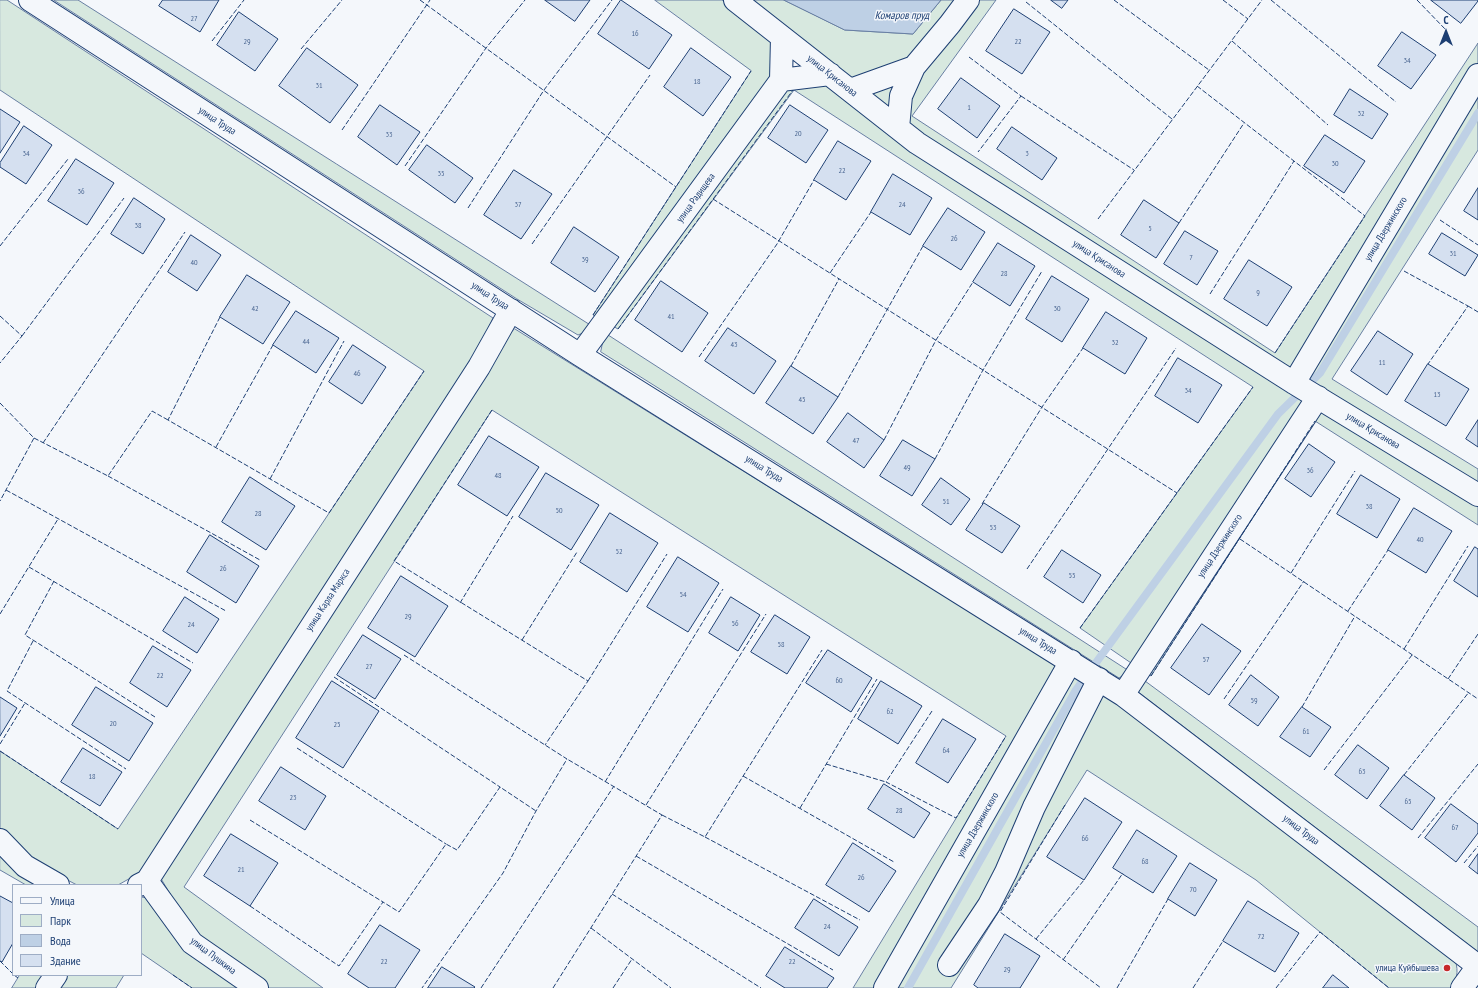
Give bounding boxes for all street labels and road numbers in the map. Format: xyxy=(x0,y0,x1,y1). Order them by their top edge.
street label: улица Крисанова xyxy=(804,53,860,99)
street label: улица Труда xyxy=(196,104,238,138)
street label: улица Радищева xyxy=(674,171,718,225)
street label: улица Дзержинского xyxy=(1362,195,1410,263)
street label: улица Крисанова xyxy=(1070,237,1128,281)
street label: улица Труда xyxy=(469,279,511,313)
street label: улица Крисанова xyxy=(1344,410,1402,452)
street label: улица Труда xyxy=(743,453,785,485)
street label: улица Дзержинского xyxy=(1195,512,1245,580)
street label: улица Карла Маркса xyxy=(303,566,353,634)
street label: улица Труда xyxy=(1017,625,1059,657)
street label: улица Дзержинского xyxy=(955,790,1001,860)
street label: улица Труда xyxy=(1280,812,1322,848)
street label: улица Пушкина xyxy=(188,935,238,977)

